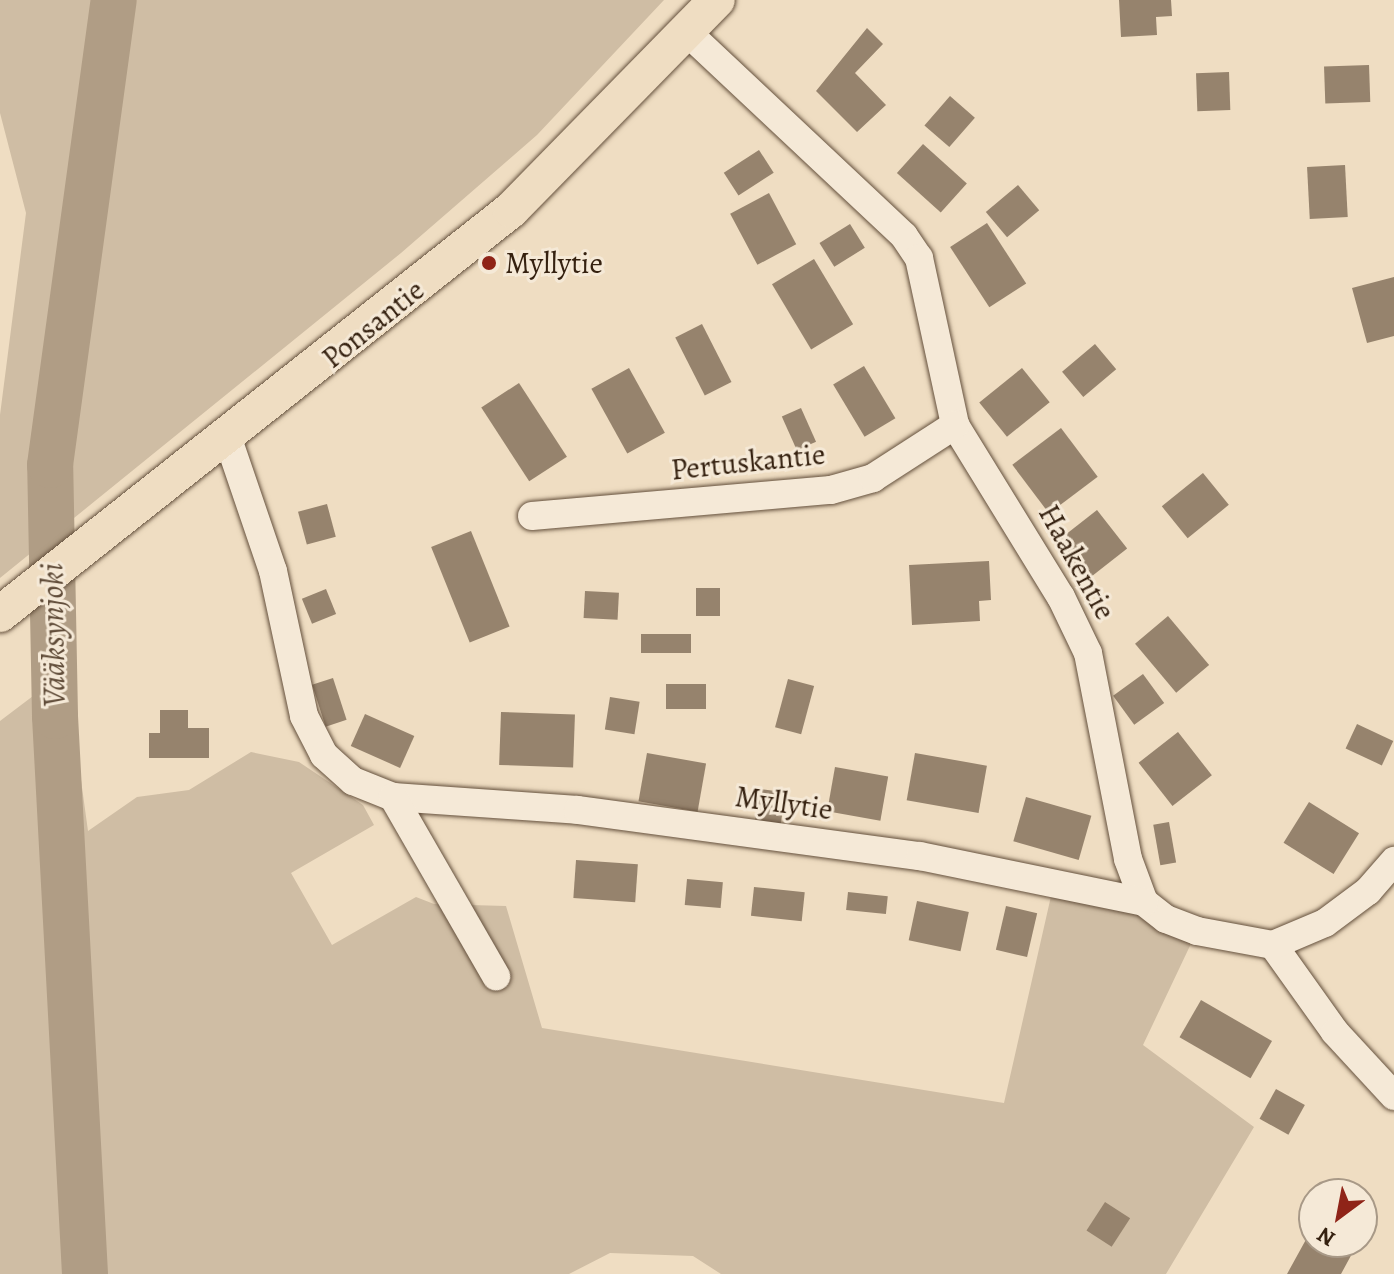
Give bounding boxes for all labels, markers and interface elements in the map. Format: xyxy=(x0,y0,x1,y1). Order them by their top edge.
place label: Myllytie xyxy=(505,245,603,281)
marker: Myllytie xyxy=(480,254,498,272)
street label: Ponsantie xyxy=(315,272,431,376)
street label: Pertuskantie xyxy=(669,436,827,488)
street label: Haakentie xyxy=(1031,498,1123,626)
water label: Vääksynjoki xyxy=(33,563,73,707)
street label: Myllytie xyxy=(733,778,835,828)
north arrow xyxy=(1298,1178,1378,1258)
text: N xyxy=(1312,1220,1341,1254)

